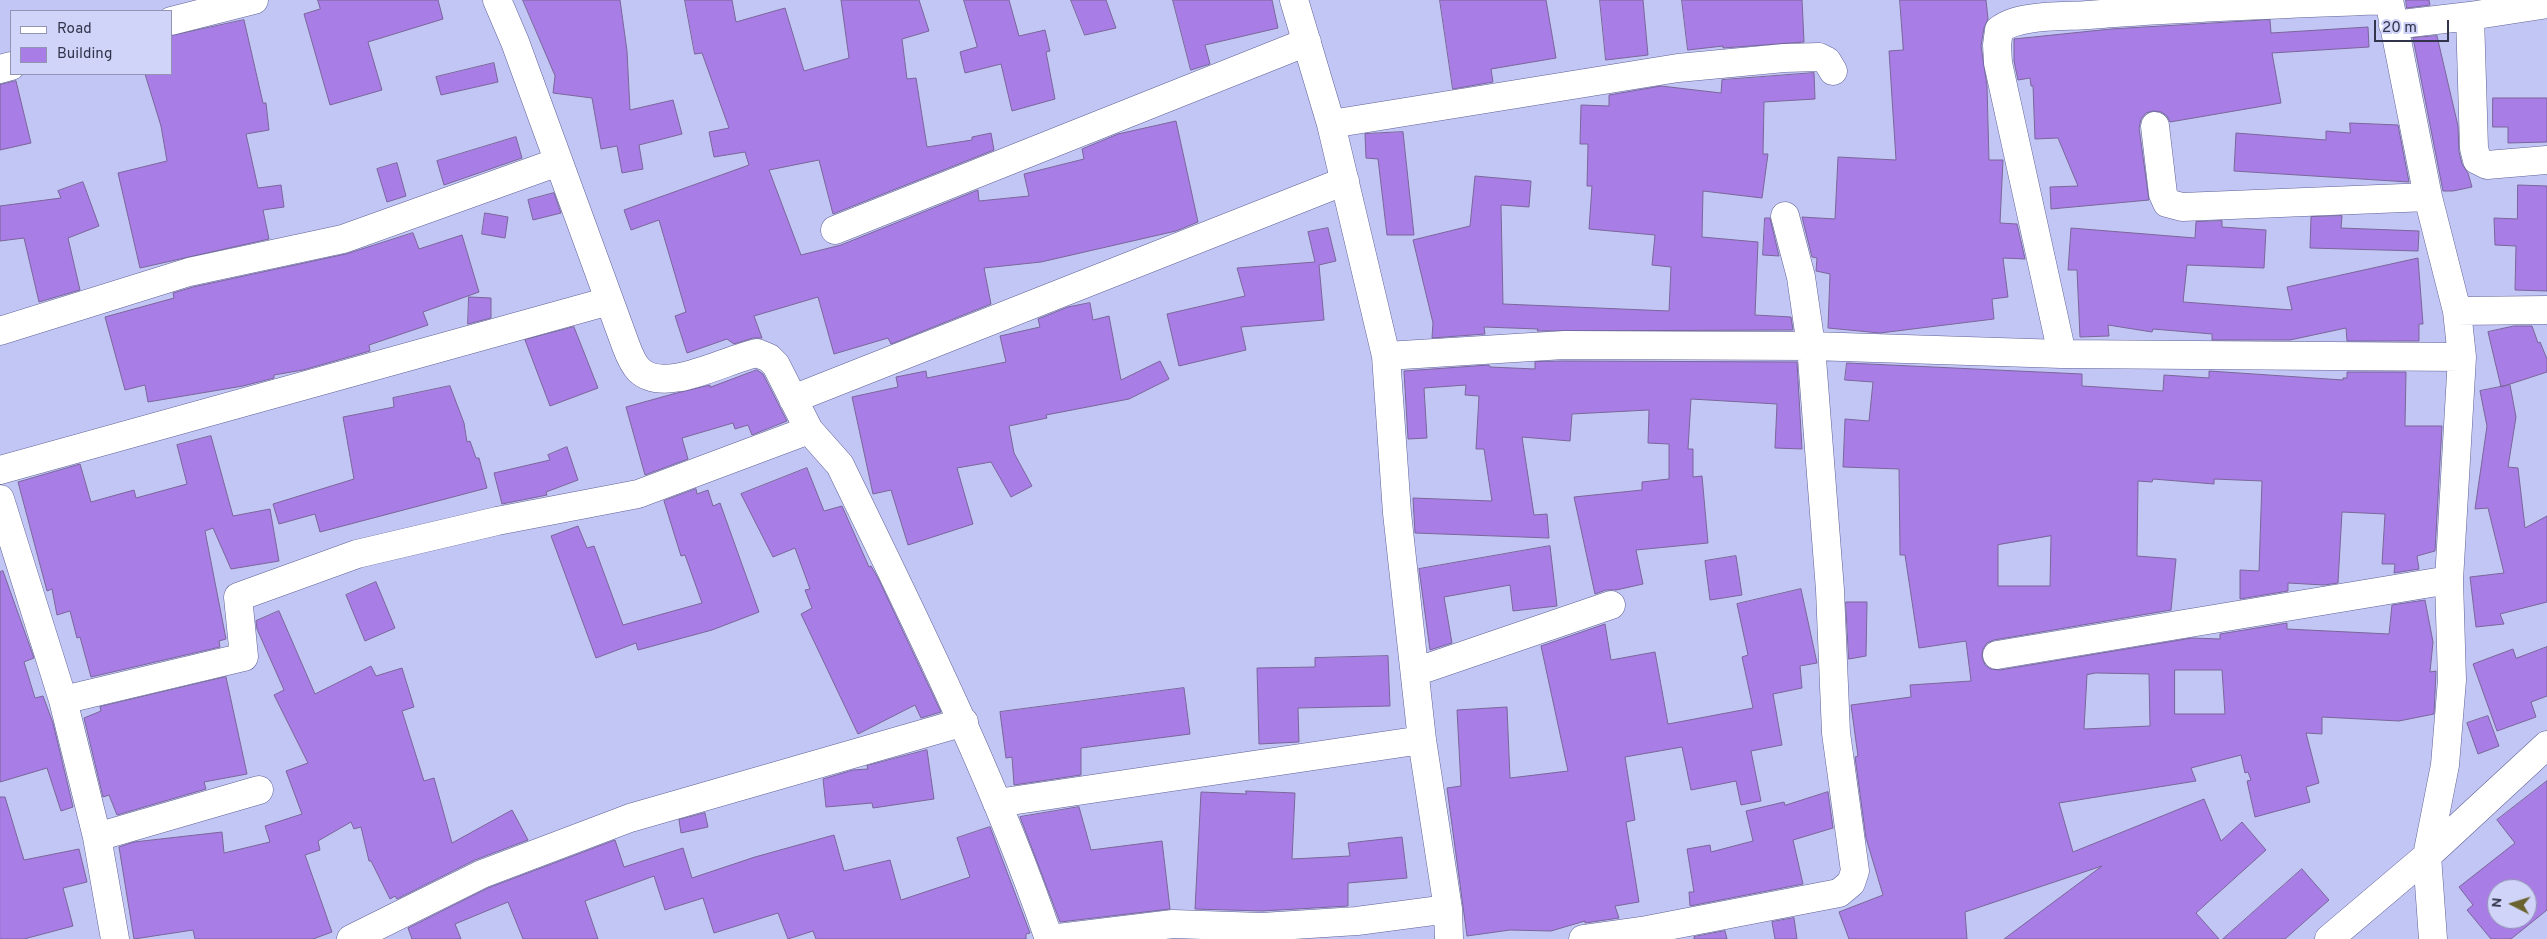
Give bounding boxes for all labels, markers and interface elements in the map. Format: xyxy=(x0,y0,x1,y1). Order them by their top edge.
legend xyxy=(10,10,172,75)
scale bar xyxy=(2377,10,2452,42)
text: 20 m xyxy=(2382,19,2417,38)
text: Road xyxy=(57,20,92,39)
text: Building xyxy=(57,45,112,64)
north arrow xyxy=(2487,879,2537,929)
text: N xyxy=(2489,897,2506,908)

